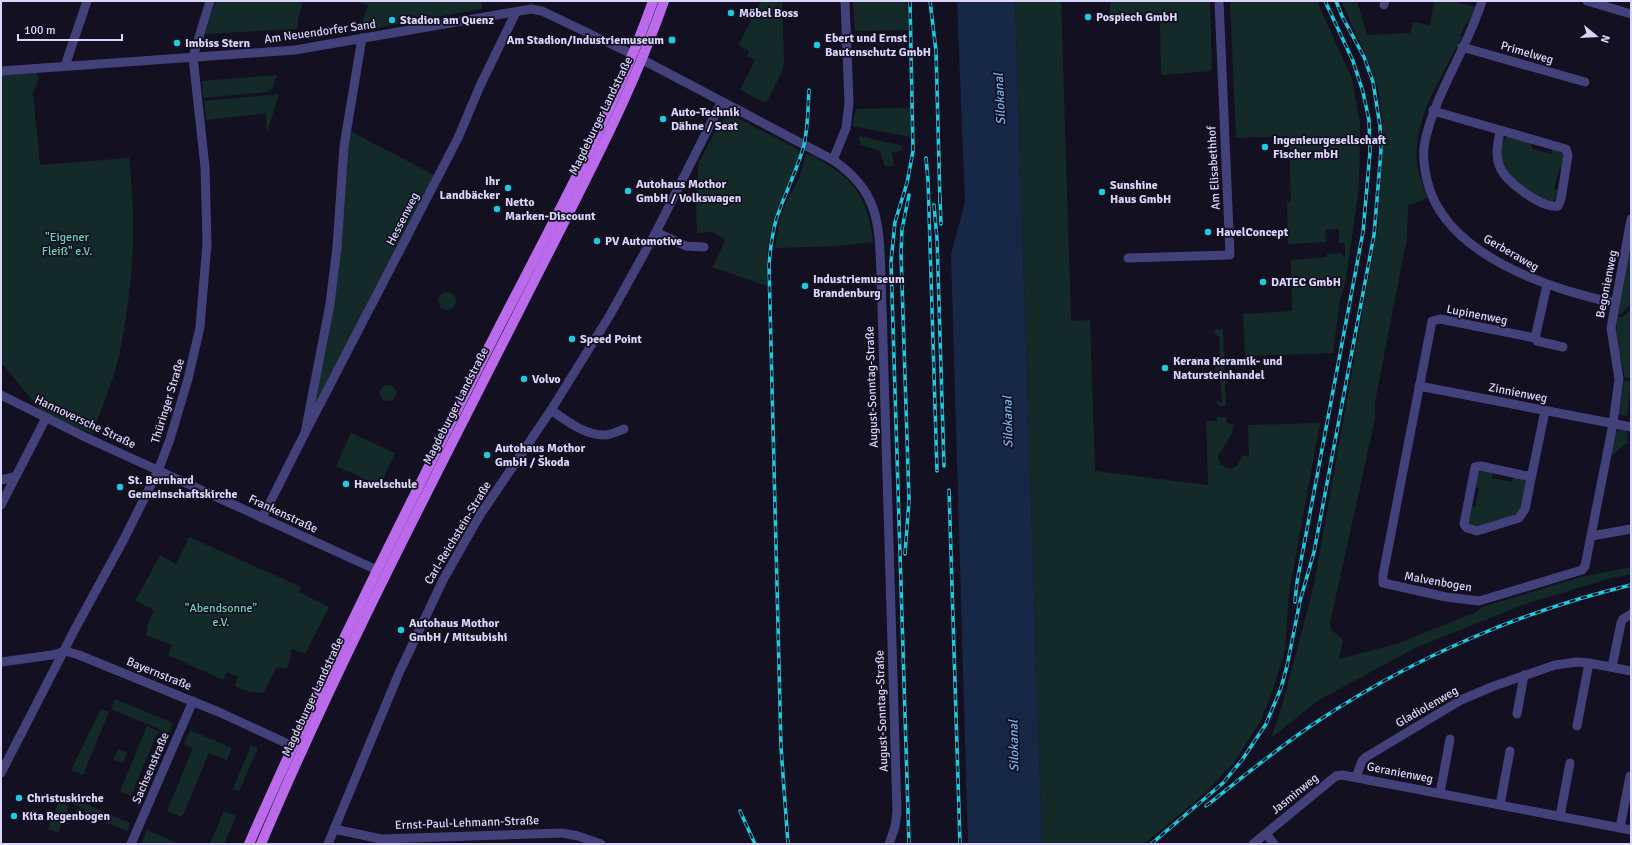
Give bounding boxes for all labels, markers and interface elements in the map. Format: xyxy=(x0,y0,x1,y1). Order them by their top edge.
place label: Möbel Boss xyxy=(739,6,799,21)
marker: Möbel Boss xyxy=(726,8,736,18)
place label: Pospiech GmbH xyxy=(1096,10,1177,25)
marker: Pospiech GmbH xyxy=(1083,12,1093,22)
place label: Stadion am Quenz xyxy=(400,13,494,28)
marker: Stadion am Quenz xyxy=(387,15,397,25)
scale bar xyxy=(18,16,122,42)
north arrow xyxy=(1576,16,1616,56)
street label: Am Neuendorfer Sand xyxy=(263,17,377,47)
text: 100 m xyxy=(24,23,56,38)
place label: Ebert und Ernst Bautenschutz GmbH xyxy=(825,31,931,60)
place label: Am Stadion/Industriemuseum xyxy=(507,33,664,48)
text: N xyxy=(1598,33,1612,45)
marker: Am Stadion/Industriemuseum xyxy=(667,35,677,45)
place label: Imbiss Stern xyxy=(185,36,251,51)
marker: Imbiss Stern xyxy=(172,38,182,48)
street label: Primelweg xyxy=(1499,38,1555,68)
marker: Ebert und Ernst Bautenschutz GmbH xyxy=(812,40,822,50)
street label: Magdeburger Landstraße xyxy=(566,54,636,178)
water label: Silokanal xyxy=(991,72,1009,125)
place label: Auto-Technik Dähne / Seat xyxy=(671,105,740,134)
marker: Auto-Technik Dähne / Seat xyxy=(658,114,668,124)
street label: Am Elisabethhof xyxy=(1204,125,1224,210)
place label: Ingenieurgesellschaft Fischer mbH xyxy=(1273,133,1387,162)
marker: Ingenieurgesellschaft Fischer mbH xyxy=(1260,142,1270,152)
place label: Ihr Landbäcker xyxy=(440,174,500,203)
place label: Autohaus Mothor GmbH / Volkswagen xyxy=(636,177,742,206)
place label: Sunshine Haus GmbH xyxy=(1110,178,1171,207)
marker: Ihr Landbäcker xyxy=(503,183,513,193)
marker: Autohaus Mothor GmbH / Volkswagen xyxy=(623,186,633,196)
marker: Sunshine Haus GmbH xyxy=(1097,187,1107,197)
street label: Hessenweg xyxy=(383,190,423,248)
place label: Netto Marken-Discount xyxy=(505,195,596,224)
marker: Netto Marken-Discount xyxy=(492,204,502,214)
place label: HavelConcept xyxy=(1216,225,1289,240)
marker: HavelConcept xyxy=(1203,227,1213,237)
park label: "Eigener Fleiß" e.V. xyxy=(42,230,92,259)
street label: Gerberaweg xyxy=(1481,231,1541,275)
place label: PV Automotive xyxy=(605,234,682,249)
marker: PV Automotive xyxy=(592,236,602,246)
street label: Begonienweg xyxy=(1593,249,1621,319)
place label: Industriemuseum Brandenburg xyxy=(813,272,905,301)
place label: DATEC GmbH xyxy=(1271,275,1341,290)
marker: DATEC GmbH xyxy=(1258,277,1268,287)
marker: Industriemuseum Brandenburg xyxy=(800,281,810,291)
street label: Lupinenweg xyxy=(1445,302,1509,328)
street label: August-Sonntag-Straße xyxy=(862,326,882,448)
place label: Speed Point xyxy=(580,332,642,347)
marker: Speed Point xyxy=(567,334,577,344)
street label: Magdeburger Landstraße xyxy=(420,345,492,467)
place label: Kerana Keramik- und Natursteinhandel xyxy=(1173,354,1283,383)
street label: Thüringer Straße xyxy=(148,357,188,445)
marker: Kerana Keramik- und Natursteinhandel xyxy=(1160,363,1170,373)
place label: Volvo xyxy=(532,372,561,387)
marker: Volvo xyxy=(519,374,529,384)
street label: Zinnienweg xyxy=(1487,380,1549,406)
street label: Hannoversche Straße xyxy=(32,392,138,452)
water label: Silokanal xyxy=(1000,395,1016,448)
place label: Autohaus Mothor GmbH / Škoda xyxy=(495,441,585,470)
marker: Autohaus Mothor GmbH / Škoda xyxy=(482,450,492,460)
place label: St. Bernhard Gemeinschaftskirche xyxy=(128,473,237,502)
place label: Havelschule xyxy=(354,477,417,492)
marker: Havelschule xyxy=(341,479,351,489)
street label: Carl-Reichstein-Straße xyxy=(421,479,495,587)
marker: St. Bernhard Gemeinschaftskirche xyxy=(115,482,125,492)
street label: Frankenstraße xyxy=(246,491,320,537)
street label: Malvenbogen xyxy=(1403,569,1473,595)
park label: "Abendsonne" e.V. xyxy=(185,601,258,630)
place label: Autohaus Mothor GmbH / Mitsubishi xyxy=(409,616,507,645)
marker: Autohaus Mothor GmbH / Mitsubishi xyxy=(396,625,406,635)
street label: Magdeburger Landstraße xyxy=(279,635,347,759)
street label: August-Sonntag-Straße xyxy=(872,650,892,772)
street label: Bayernstraße xyxy=(124,654,194,694)
street label: Gladiolenweg xyxy=(1393,683,1461,731)
water label: Silokanal xyxy=(1006,719,1022,772)
street label: Sachsenstraße xyxy=(129,730,173,806)
street label: Geranienweg xyxy=(1366,759,1434,787)
street label: Jasminweg xyxy=(1268,770,1322,818)
place label: Christuskirche xyxy=(27,791,104,806)
marker: Christuskirche xyxy=(14,793,24,803)
place label: Kita Regenbogen xyxy=(22,809,110,824)
marker: Kita Regenbogen xyxy=(9,811,19,821)
street label: Ernst-Paul-Lehmann-Straße xyxy=(395,813,539,833)

